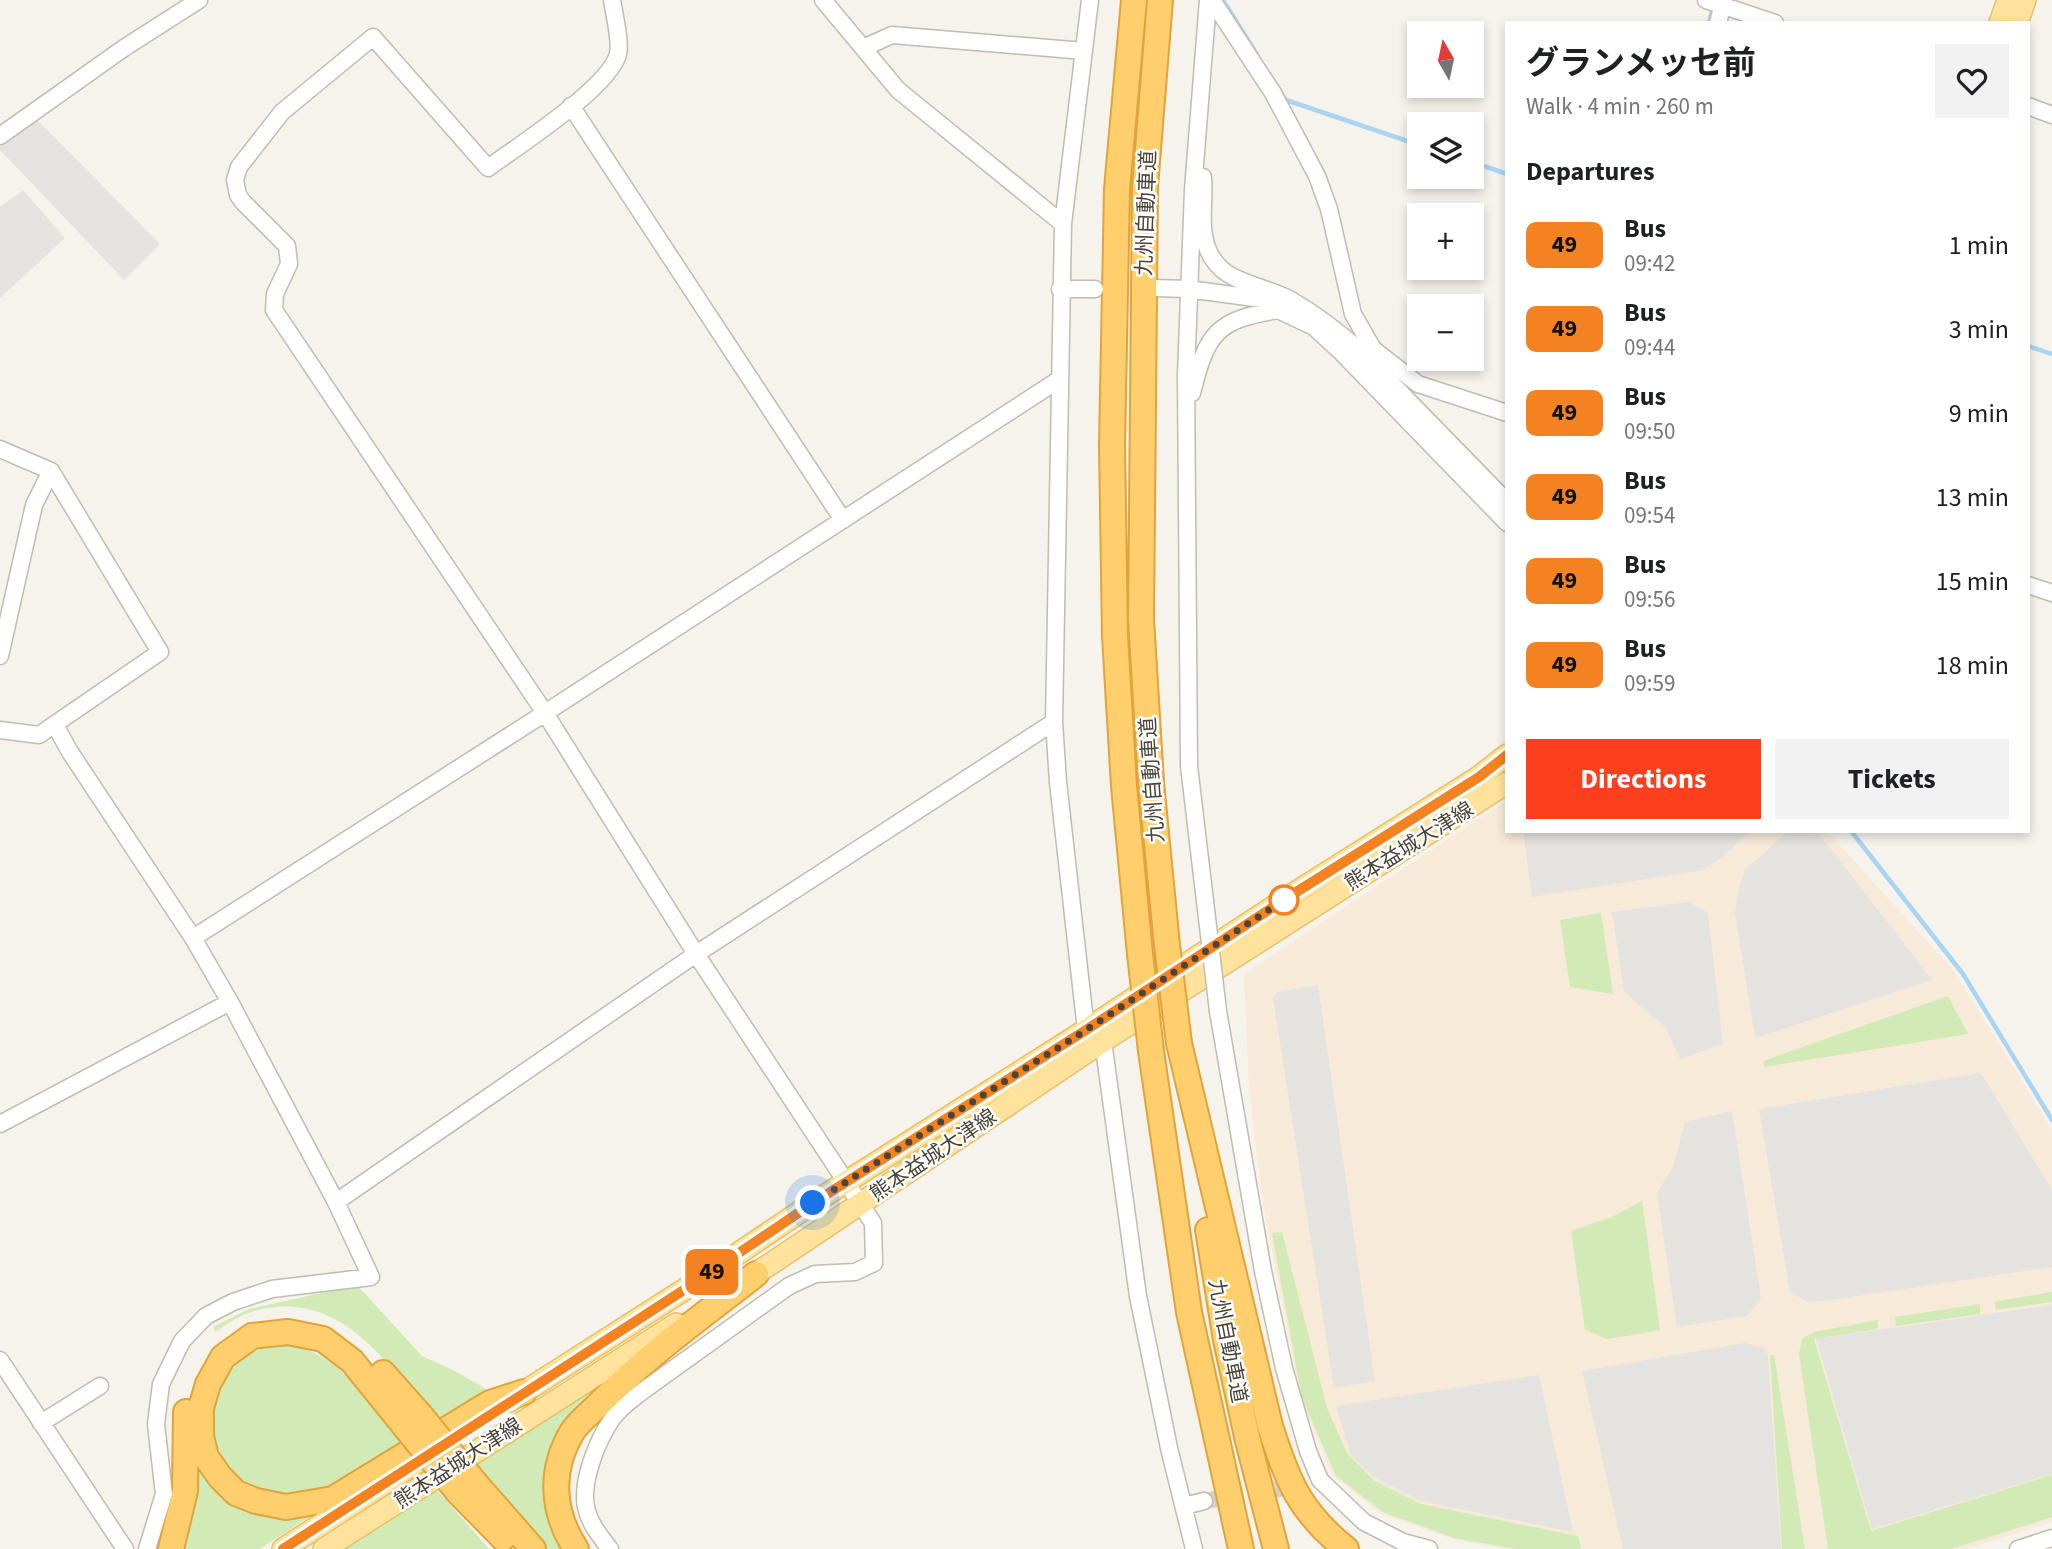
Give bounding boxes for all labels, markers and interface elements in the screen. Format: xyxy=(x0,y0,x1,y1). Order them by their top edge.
north arrow xyxy=(1407,21,1484,98)
map controls xyxy=(1407,21,1484,371)
text: グランメッセ前 xyxy=(1526,40,1756,87)
button: heart xyxy=(1935,44,2009,118)
text: Walk · 4 min · 260 m xyxy=(1526,90,1714,123)
button: layers xyxy=(1407,112,1484,189)
street label: 九州自動車道 xyxy=(1129,150,1163,276)
text: Departures xyxy=(1526,153,1654,190)
button: + xyxy=(1407,203,1484,280)
text: Bus xyxy=(1624,210,1666,247)
text: 49 xyxy=(1552,227,1577,262)
text: 1 min xyxy=(1949,227,2009,264)
text: 09:42 xyxy=(1624,247,1675,280)
button: − xyxy=(1407,294,1484,371)
text: Bus xyxy=(1624,294,1666,331)
text: 49 xyxy=(1552,311,1577,346)
text: 3 min xyxy=(1949,311,2009,348)
text: 09:44 xyxy=(1624,331,1675,364)
text: Bus xyxy=(1624,378,1666,415)
text: 49 xyxy=(1552,395,1577,430)
text: 9 min xyxy=(1949,395,2009,432)
text: 09:50 xyxy=(1624,415,1675,448)
text: Bus xyxy=(1624,462,1666,499)
text: 49 xyxy=(1552,479,1577,514)
text: 13 min xyxy=(1936,479,2009,516)
text: 09:54 xyxy=(1624,499,1675,532)
text: Bus xyxy=(1624,546,1666,583)
text: 49 xyxy=(1552,563,1577,598)
text: 15 min xyxy=(1936,563,2009,600)
text: 09:56 xyxy=(1624,583,1675,616)
text: Bus xyxy=(1624,630,1666,667)
text: 49 xyxy=(1552,647,1577,682)
text: 18 min xyxy=(1936,647,2009,684)
text: 09:59 xyxy=(1624,667,1675,700)
street label: 九州自動車道 xyxy=(1133,716,1171,844)
button: Directions xyxy=(1526,739,1761,819)
button: Tickets xyxy=(1775,739,2009,819)
street label: 熊本益城大津線 xyxy=(1339,794,1479,898)
unlabelled marker xyxy=(1269,885,1299,915)
street label: 熊本益城大津線 xyxy=(864,1101,1002,1209)
your location xyxy=(795,1185,830,1220)
line badge: 49 xyxy=(680,1249,744,1295)
text: 49 xyxy=(699,1254,725,1289)
street label: 九州自動車道 xyxy=(1201,1276,1255,1406)
street label: 熊本益城大津線 xyxy=(388,1410,528,1516)

